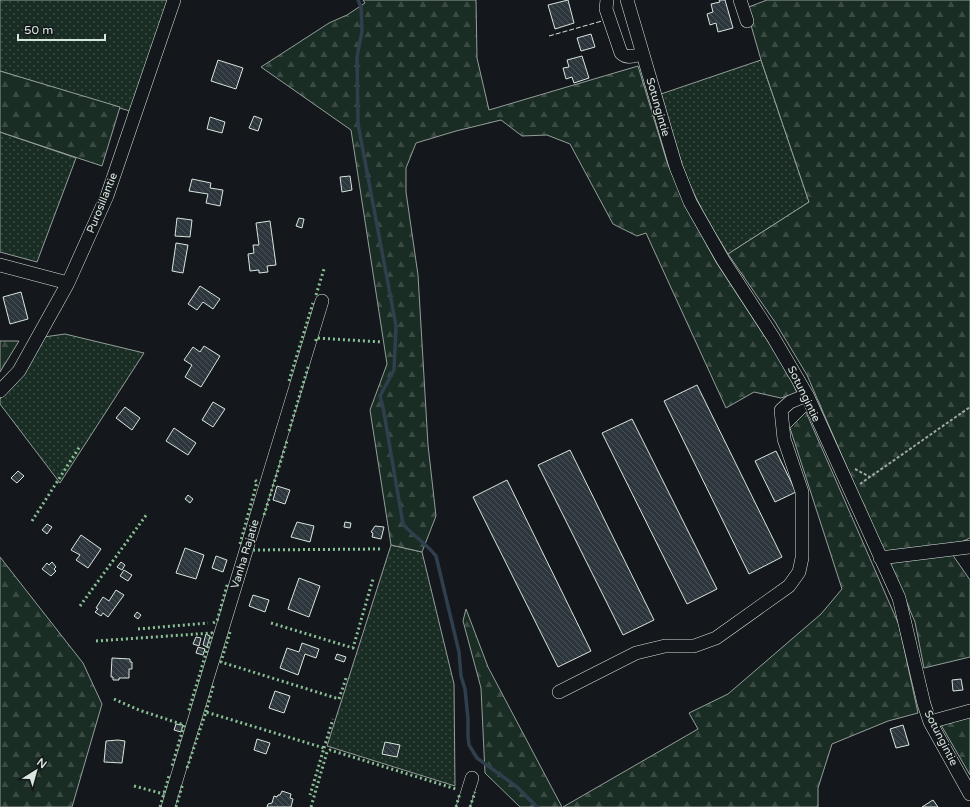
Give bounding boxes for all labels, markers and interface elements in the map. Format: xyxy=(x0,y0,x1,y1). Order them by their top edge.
scale bar xyxy=(18,16,105,42)
text: 50 m xyxy=(24,23,53,37)
street label: Sotungintie xyxy=(643,76,673,138)
street label: Purosillantie xyxy=(84,171,120,235)
street label: Sotungintie xyxy=(785,364,823,424)
street label: Vanha Rajatie xyxy=(228,518,262,590)
street label: Sotungintie xyxy=(921,708,961,768)
north arrow xyxy=(16,751,56,791)
text: N xyxy=(34,756,49,771)

